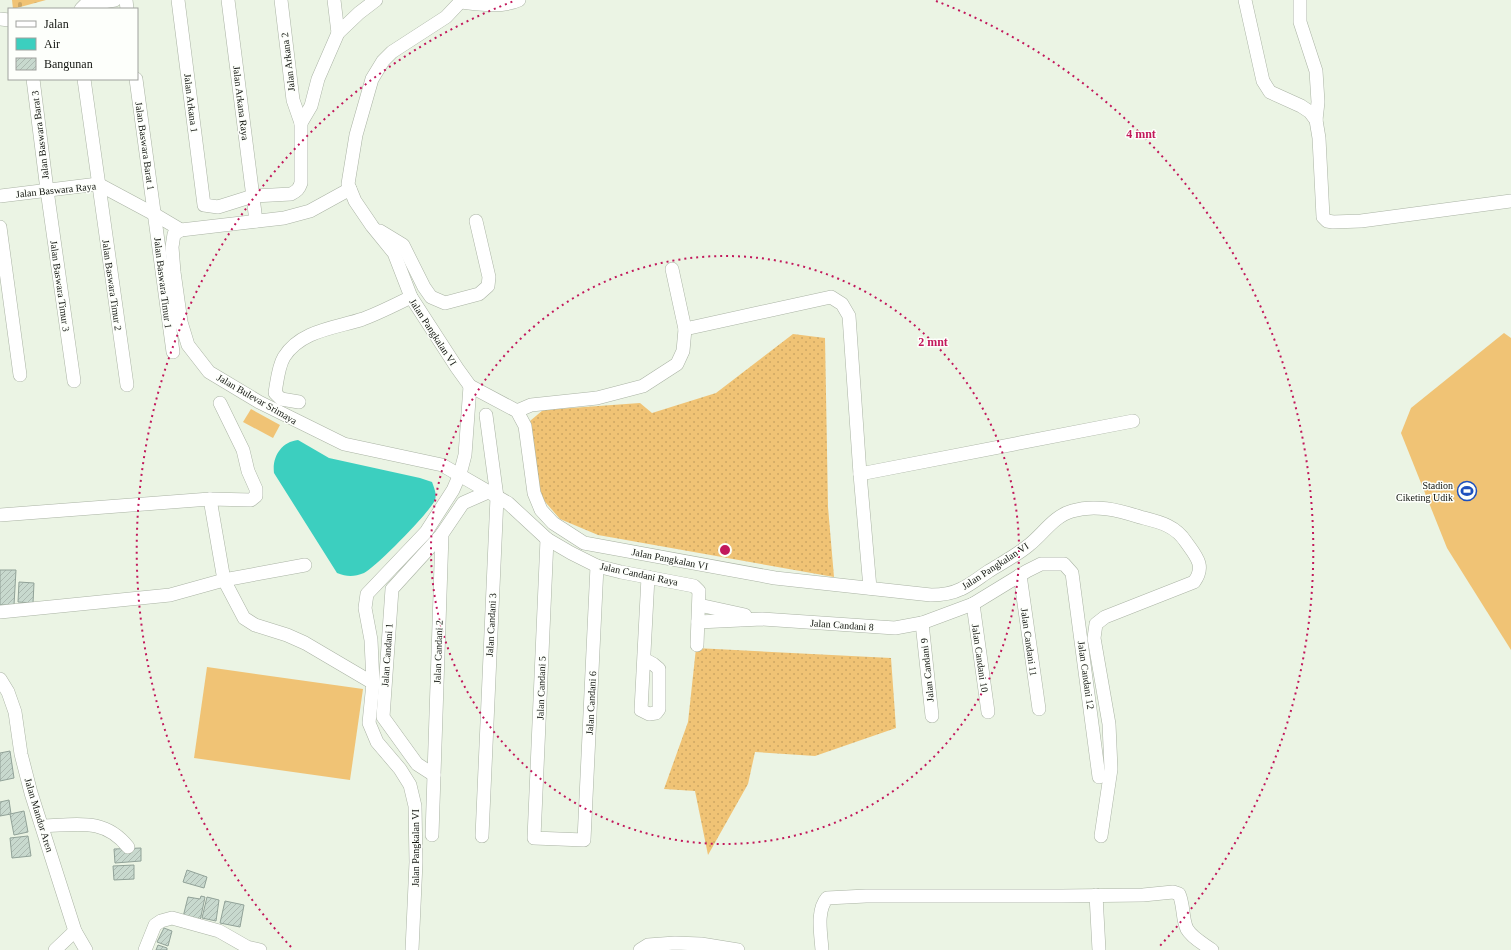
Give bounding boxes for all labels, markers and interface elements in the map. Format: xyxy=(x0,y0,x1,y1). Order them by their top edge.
legend xyxy=(8,8,138,80)
text: Jalan xyxy=(44,17,69,31)
street label: Jalan Arkana 2 xyxy=(279,32,297,92)
text: Air xyxy=(44,37,60,51)
text: Bangunan xyxy=(44,57,93,71)
street label: Jalan Arkana Raya xyxy=(231,65,251,141)
street label: Jalan Arkana 1 xyxy=(182,73,200,133)
street label: Jalan Baswara Barat 3 xyxy=(29,90,51,180)
street label: Jalan Baswara Barat 1 xyxy=(133,101,157,191)
text: 4 mnt xyxy=(1126,127,1156,141)
street label: Jalan Baswara Raya xyxy=(15,180,97,200)
street label: Jalan Baswara Timur 1 xyxy=(152,237,174,329)
street label: Jalan Baswara Timur 2 xyxy=(100,239,124,331)
street label: Jalan Baswara Timur 3 xyxy=(48,240,72,332)
street label: Jalan Pangkalan VI xyxy=(407,296,459,368)
text: 2 mnt xyxy=(918,335,948,349)
street label: Jalan Bulevar Srimaya xyxy=(215,372,299,427)
place label: Stadion Ciketing Udik xyxy=(1396,480,1453,503)
sports icon: Stadion Ciketing Udik xyxy=(1456,480,1478,502)
street label: Jalan Pangkalan VI xyxy=(959,540,1031,592)
centre of rings xyxy=(718,543,732,557)
street label: Jalan Pangkalan VI xyxy=(631,546,709,572)
street label: Jalan Candani Raya xyxy=(599,560,680,588)
street label: Jalan Candani 3 xyxy=(484,593,498,657)
street label: Jalan Candani 11 xyxy=(1019,607,1039,677)
street label: Jalan Candani 8 xyxy=(810,617,874,633)
street label: Jalan Candani 2 xyxy=(431,620,445,684)
street label: Jalan Candani 1 xyxy=(379,623,395,687)
street label: Jalan Candani 10 xyxy=(970,623,990,693)
street label: Jalan Candani 9 xyxy=(918,638,936,702)
street label: Jalan Candani 12 xyxy=(1076,640,1096,710)
street label: Jalan Candani 5 xyxy=(534,656,548,720)
street label: Jalan Candani 6 xyxy=(584,671,598,735)
street label: Jalan Mandor Aren xyxy=(23,777,55,853)
street label: Jalan Pangkalan VI xyxy=(410,809,421,887)

